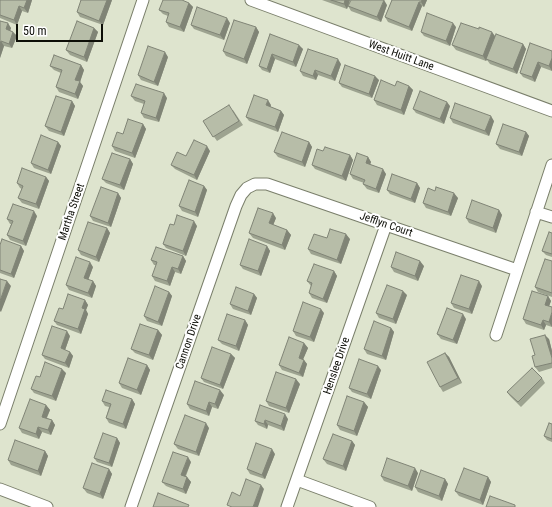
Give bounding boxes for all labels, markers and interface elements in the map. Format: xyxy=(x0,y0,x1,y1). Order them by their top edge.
scale bar xyxy=(18,16,105,42)
text: 50 m xyxy=(23,24,47,38)
street label: West Huitt Lane xyxy=(366,38,436,74)
street label: Martha Street xyxy=(56,182,88,242)
street label: Jefflyn Court xyxy=(358,210,414,240)
street label: Cannon Drive xyxy=(173,313,205,371)
street label: Henslee Drive xyxy=(321,336,353,396)

